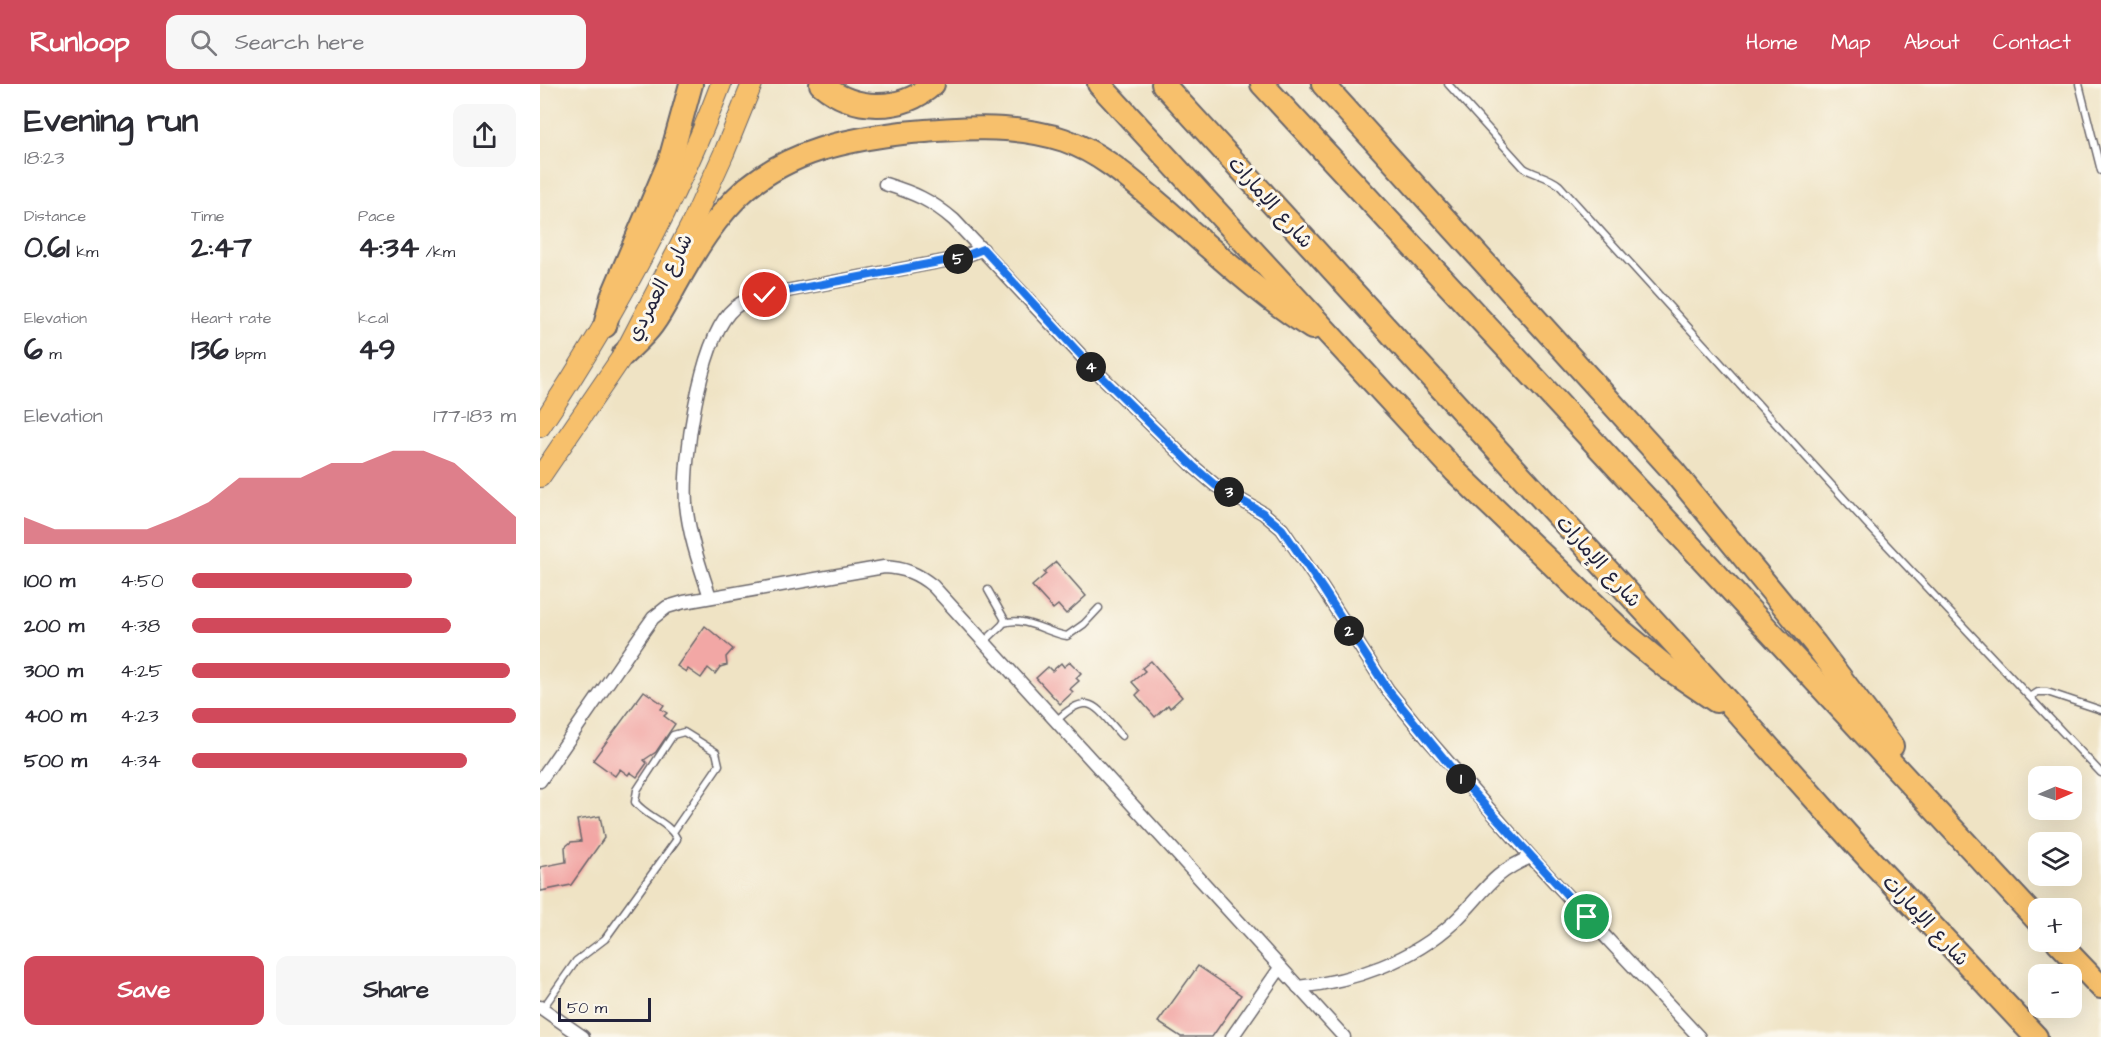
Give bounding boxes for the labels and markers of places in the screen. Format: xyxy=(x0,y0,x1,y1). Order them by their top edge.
pin: 5 xyxy=(943,244,973,274)
pin xyxy=(739,269,790,320)
pin: 4 xyxy=(1076,352,1106,382)
pin: 3 xyxy=(1214,477,1244,507)
pin: 2 xyxy=(1334,616,1364,646)
pin: 1 xyxy=(1446,764,1476,794)
pin xyxy=(1561,891,1612,942)

